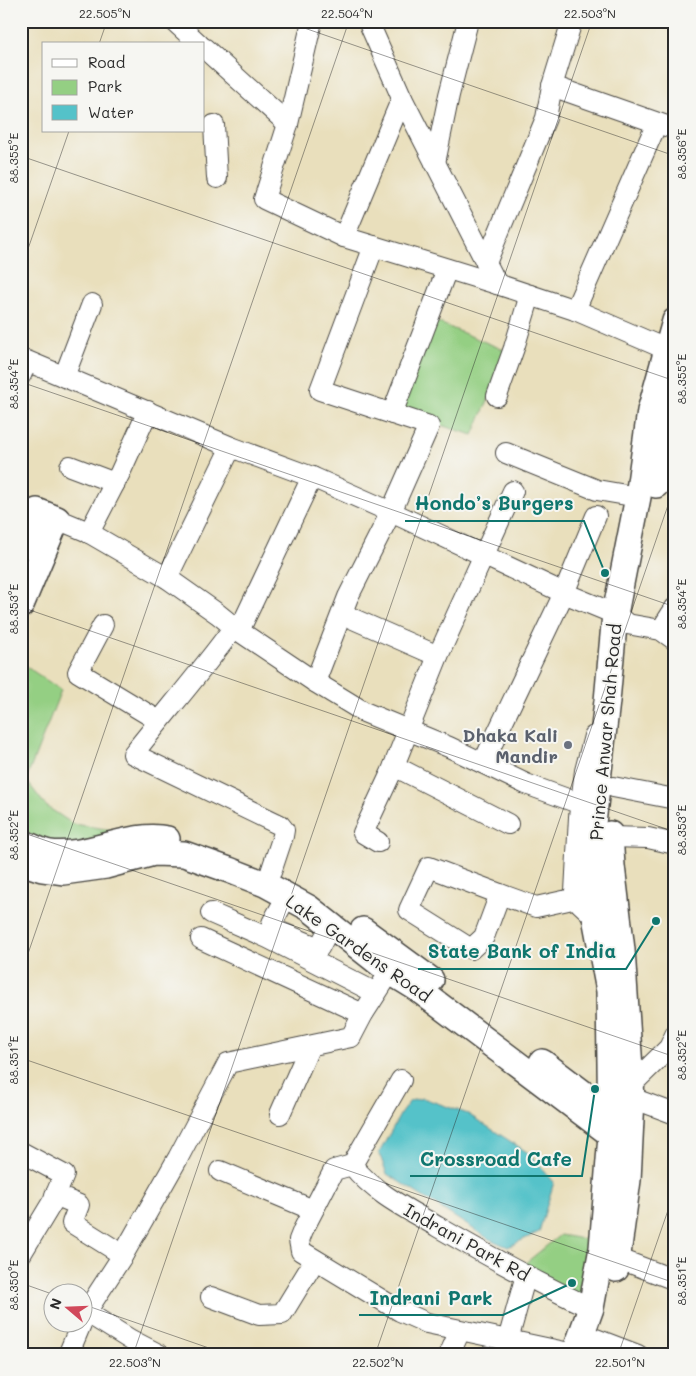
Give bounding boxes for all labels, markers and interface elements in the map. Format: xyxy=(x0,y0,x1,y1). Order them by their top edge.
text: 22.505°N xyxy=(79,5,131,21)
text: 22.504°N xyxy=(321,5,373,21)
text: 22.503°N xyxy=(564,5,616,21)
legend xyxy=(42,42,205,132)
text: Road xyxy=(88,52,125,72)
text: Park xyxy=(88,76,122,96)
text: Water xyxy=(88,102,134,122)
text: 88.356°E xyxy=(673,128,689,179)
text: 88.355°E xyxy=(5,133,21,183)
text: 88.355°E xyxy=(673,354,689,404)
text: 88.354°E xyxy=(5,359,21,409)
callout: Hondo’s Burgers xyxy=(405,487,584,521)
text: Hondo’s Burgers xyxy=(414,490,574,515)
text: 88.354°E xyxy=(673,579,689,629)
text: 88.353°E xyxy=(5,584,21,634)
street label: Prince Anwar Shah Road xyxy=(584,623,626,841)
place label: Dhaka Kali Mandir xyxy=(463,723,558,768)
marker: Dhaka Kali Mandir xyxy=(562,739,574,751)
text: 88.353°E xyxy=(673,805,689,855)
text: 88.352°E xyxy=(5,810,21,860)
street label: Lake Gardens Road xyxy=(281,889,437,1007)
callout: State Bank of India xyxy=(418,935,626,969)
text: State Bank of India xyxy=(428,938,616,963)
text: 88.352°E xyxy=(673,1030,689,1080)
text: 88.351°E xyxy=(5,1035,21,1084)
callout: Crossroad Cafe xyxy=(410,1142,582,1176)
text: Crossroad Cafe xyxy=(420,1146,572,1171)
street label: Indrani Park Rd xyxy=(400,1197,534,1287)
text: 88.351°E xyxy=(673,1256,689,1305)
text: 88.350°E xyxy=(5,1259,21,1311)
callout: Indrani Park xyxy=(359,1281,503,1315)
north arrow xyxy=(42,1284,92,1334)
text: Indrani Park xyxy=(369,1285,493,1310)
text: N xyxy=(45,1295,66,1312)
text: 22.503°N xyxy=(109,1354,161,1370)
text: 22.502°N xyxy=(352,1354,404,1370)
text: 22.501°N xyxy=(595,1354,645,1370)

